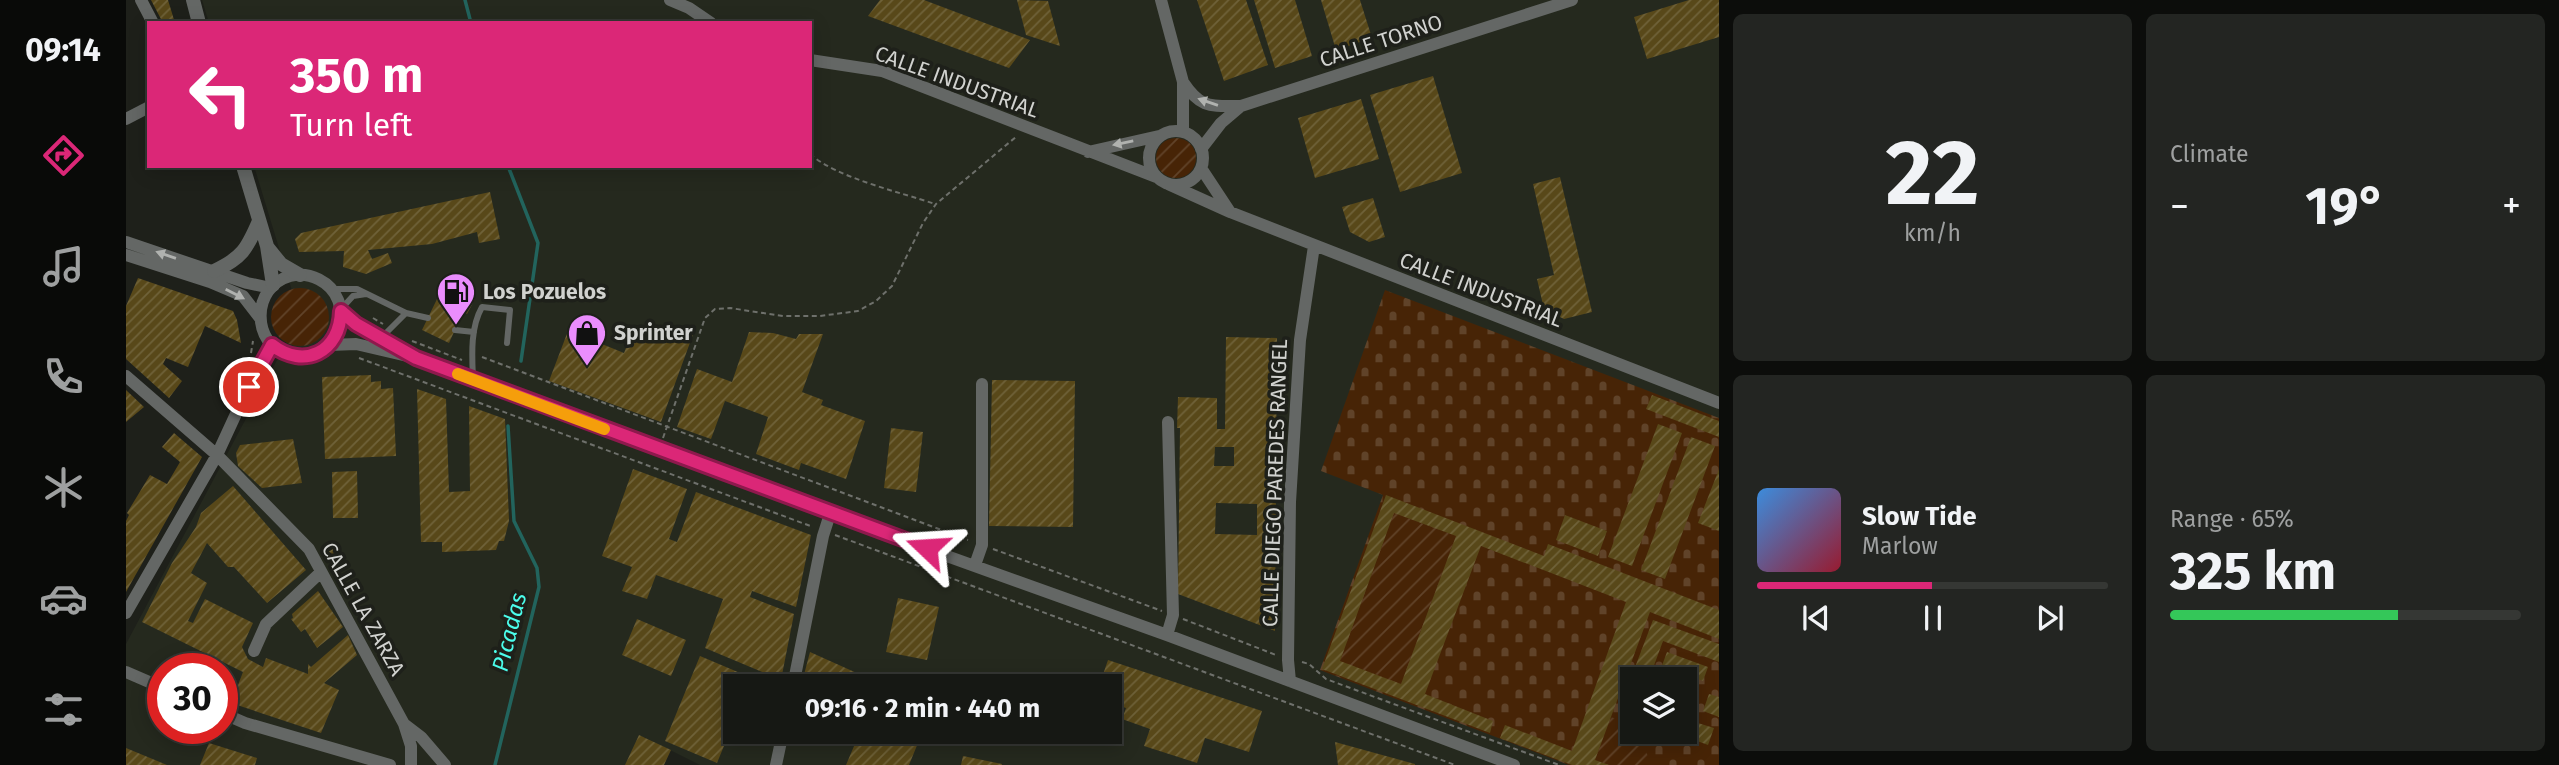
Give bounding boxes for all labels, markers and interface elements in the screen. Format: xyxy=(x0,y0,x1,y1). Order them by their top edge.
street label: CALLE TORNO xyxy=(1316,9,1446,73)
text: 09:14 xyxy=(25,31,101,69)
street label: CALLE INDUSTRIAL xyxy=(871,40,1043,124)
text: 350 m xyxy=(290,46,423,105)
icon: left xyxy=(175,49,266,140)
one-way arrow xyxy=(1197,96,1218,107)
text: Turn left xyxy=(290,106,412,144)
text: 22 xyxy=(1885,119,1980,228)
icon: directions xyxy=(39,131,88,180)
one-way arrow xyxy=(1112,137,1134,148)
text: Climate xyxy=(2170,140,2249,168)
text: 19° xyxy=(2305,175,2386,238)
text: − xyxy=(2170,183,2189,229)
text: + xyxy=(2502,183,2521,229)
text: km/h xyxy=(1904,219,1961,247)
icon: music xyxy=(39,242,88,291)
street label: CALLE INDUSTRIAL xyxy=(1396,247,1567,333)
one-way arrow xyxy=(156,249,177,260)
fuel station icon: Los Pozuelos xyxy=(435,271,477,326)
place label: Los Pozuelos xyxy=(483,279,606,305)
one-way arrow xyxy=(226,287,246,299)
shop icon: Sprinter xyxy=(566,312,608,367)
place label: Sprinter xyxy=(614,320,693,346)
street label: CALLE DIEGO PAREDES RANGEL xyxy=(1257,338,1293,627)
icon: phone xyxy=(39,352,88,401)
pin xyxy=(219,357,279,417)
icon: arrive xyxy=(230,368,268,406)
icon: climate xyxy=(39,463,88,512)
text: Slow Tide xyxy=(1862,501,1977,532)
text: Range · 65% xyxy=(2170,505,2294,533)
position arrow xyxy=(890,511,964,585)
text: Marlow xyxy=(1862,532,1938,560)
street label: CALLE LA ZARZA xyxy=(316,538,410,680)
text: 325 km xyxy=(2170,540,2336,603)
icon: car xyxy=(39,574,88,623)
water label: Picadas xyxy=(486,589,532,674)
icon: previous xyxy=(1797,599,1835,637)
icon: pause xyxy=(1914,599,1952,637)
icon: next xyxy=(2031,599,2069,637)
speed limit sign: 30 xyxy=(147,653,238,744)
map controls xyxy=(1620,667,1697,744)
button: layers xyxy=(1620,667,1697,744)
icon: filters xyxy=(39,685,88,734)
text: 09:16 · 2 min · 440 m xyxy=(805,693,1040,724)

